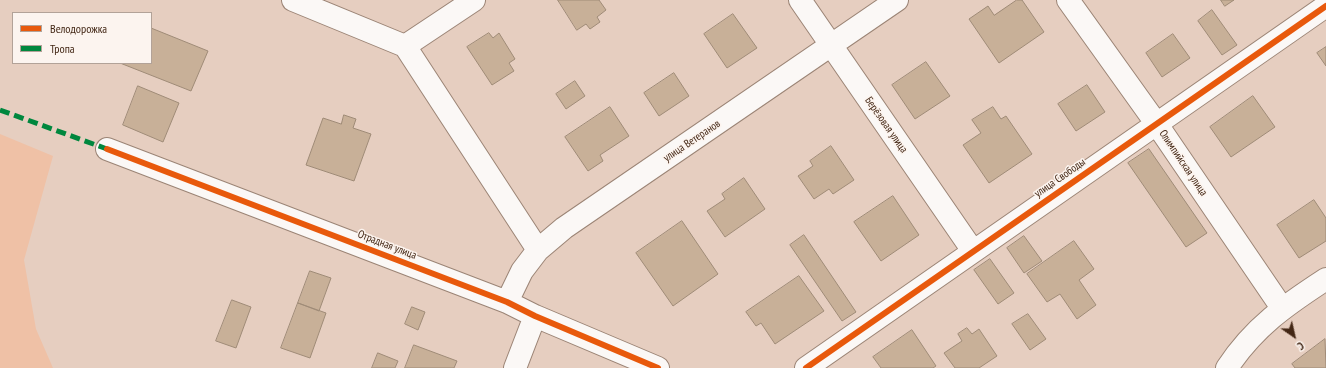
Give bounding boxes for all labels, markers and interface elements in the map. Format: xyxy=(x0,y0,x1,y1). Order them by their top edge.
legend xyxy=(12,12,152,64)
text: Велодорожка xyxy=(50,21,107,36)
text: Тропа xyxy=(50,41,75,56)
street label: Берёзовая улица xyxy=(862,94,910,156)
street label: улица Ветеранов xyxy=(661,117,723,165)
street label: Олимпийская улица xyxy=(1156,127,1210,199)
street label: улица Свободы xyxy=(1032,156,1088,200)
street label: Отрадная улица xyxy=(356,228,418,262)
north arrow xyxy=(1274,316,1314,356)
text: С xyxy=(1295,339,1307,353)

